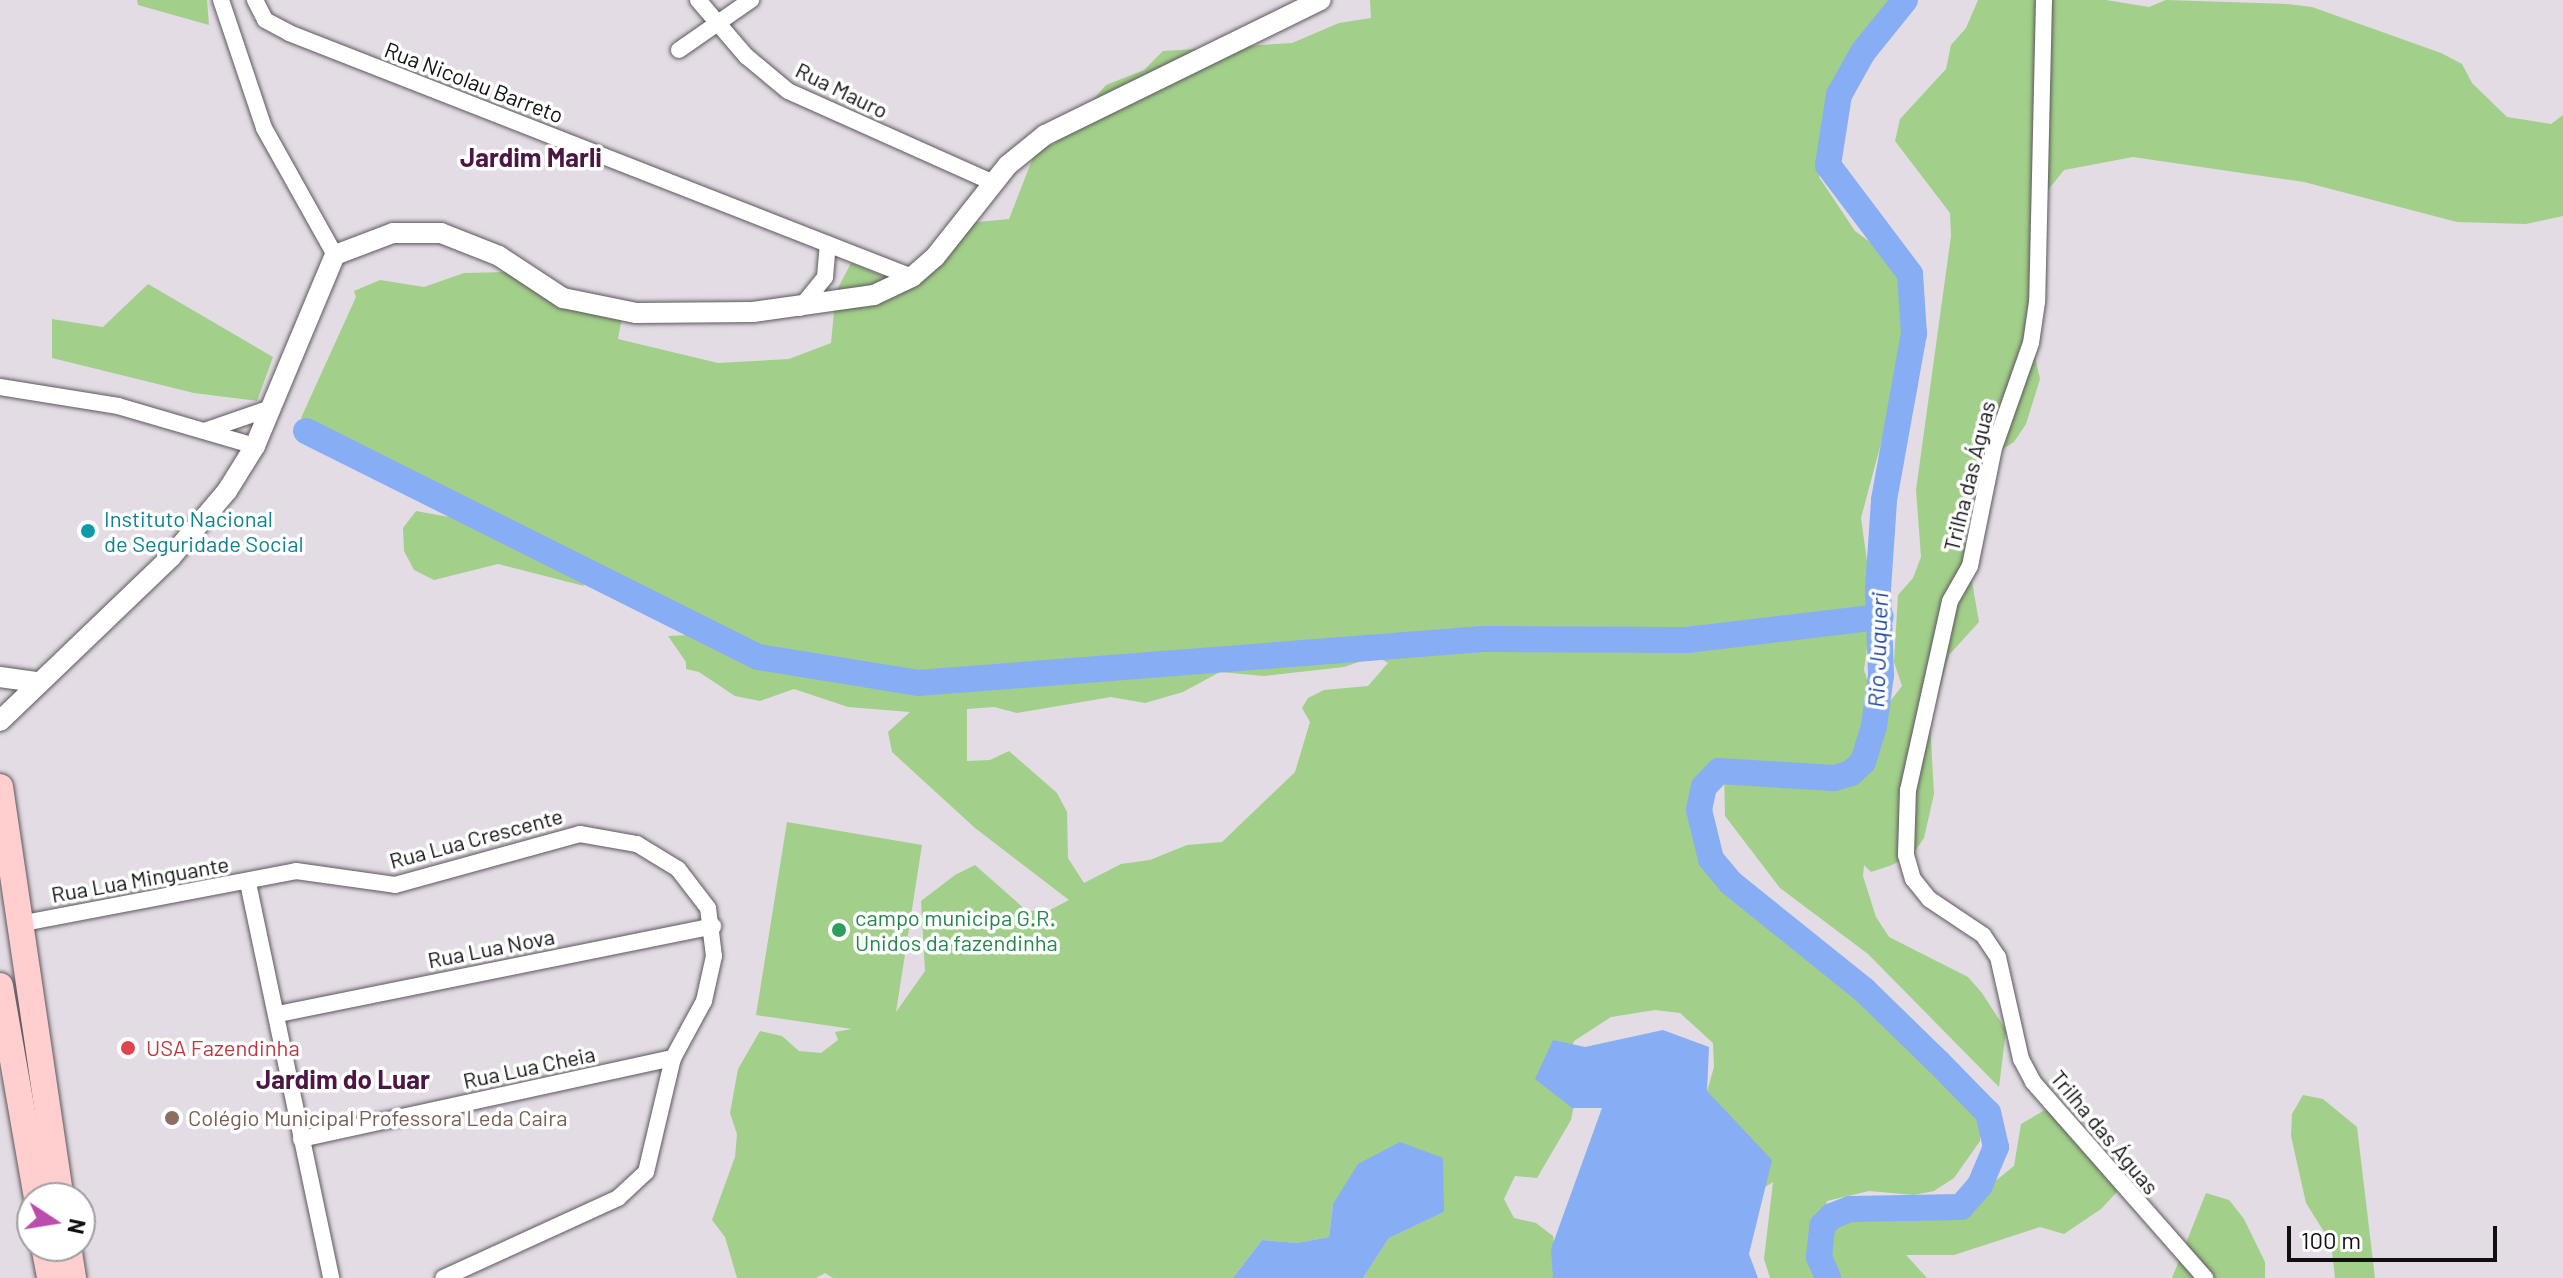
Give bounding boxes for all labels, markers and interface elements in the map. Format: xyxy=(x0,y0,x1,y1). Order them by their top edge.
street label: Rua Nicolau Barreto xyxy=(381,36,567,128)
street label: Rua Mauro xyxy=(791,56,893,124)
district label: Jardim Marli xyxy=(460,141,602,173)
street label: Trilha das Águas xyxy=(1938,398,2000,554)
place label: Instituto Nacional de Seguridade Social xyxy=(104,505,303,556)
marker: Instituto Nacional de Seguridade Social xyxy=(79,522,97,540)
water label: Rio Juqueri xyxy=(1861,592,1893,708)
street label: Rua Lua Crescente xyxy=(386,802,566,874)
street label: Rua Lua Minguante xyxy=(49,850,231,908)
place label: campo municipa G.R. Unidos da fazendinha xyxy=(855,904,1058,956)
marker: campo municipa G.R. Unidos da fazendinha xyxy=(830,921,848,939)
street label: Rua Lua Nova xyxy=(425,923,557,973)
place label: USA Fazendinha xyxy=(146,1035,300,1061)
marker: USA Fazendinha xyxy=(117,1037,139,1059)
street label: Rua Lua Cheia xyxy=(460,1040,598,1094)
district label: Jardim do Luar xyxy=(256,1063,430,1095)
street label: Trilha das Águas xyxy=(2045,1065,2165,1199)
place label: Colégio Municipal Professora Leda Caira xyxy=(188,1105,567,1131)
marker: Colégio Municipal Professora Leda Caira xyxy=(163,1109,181,1127)
north arrow xyxy=(16,1182,96,1262)
scale bar xyxy=(2291,1210,2501,1260)
text: N xyxy=(63,1217,92,1236)
text: 100 m xyxy=(2301,1225,2361,1254)

